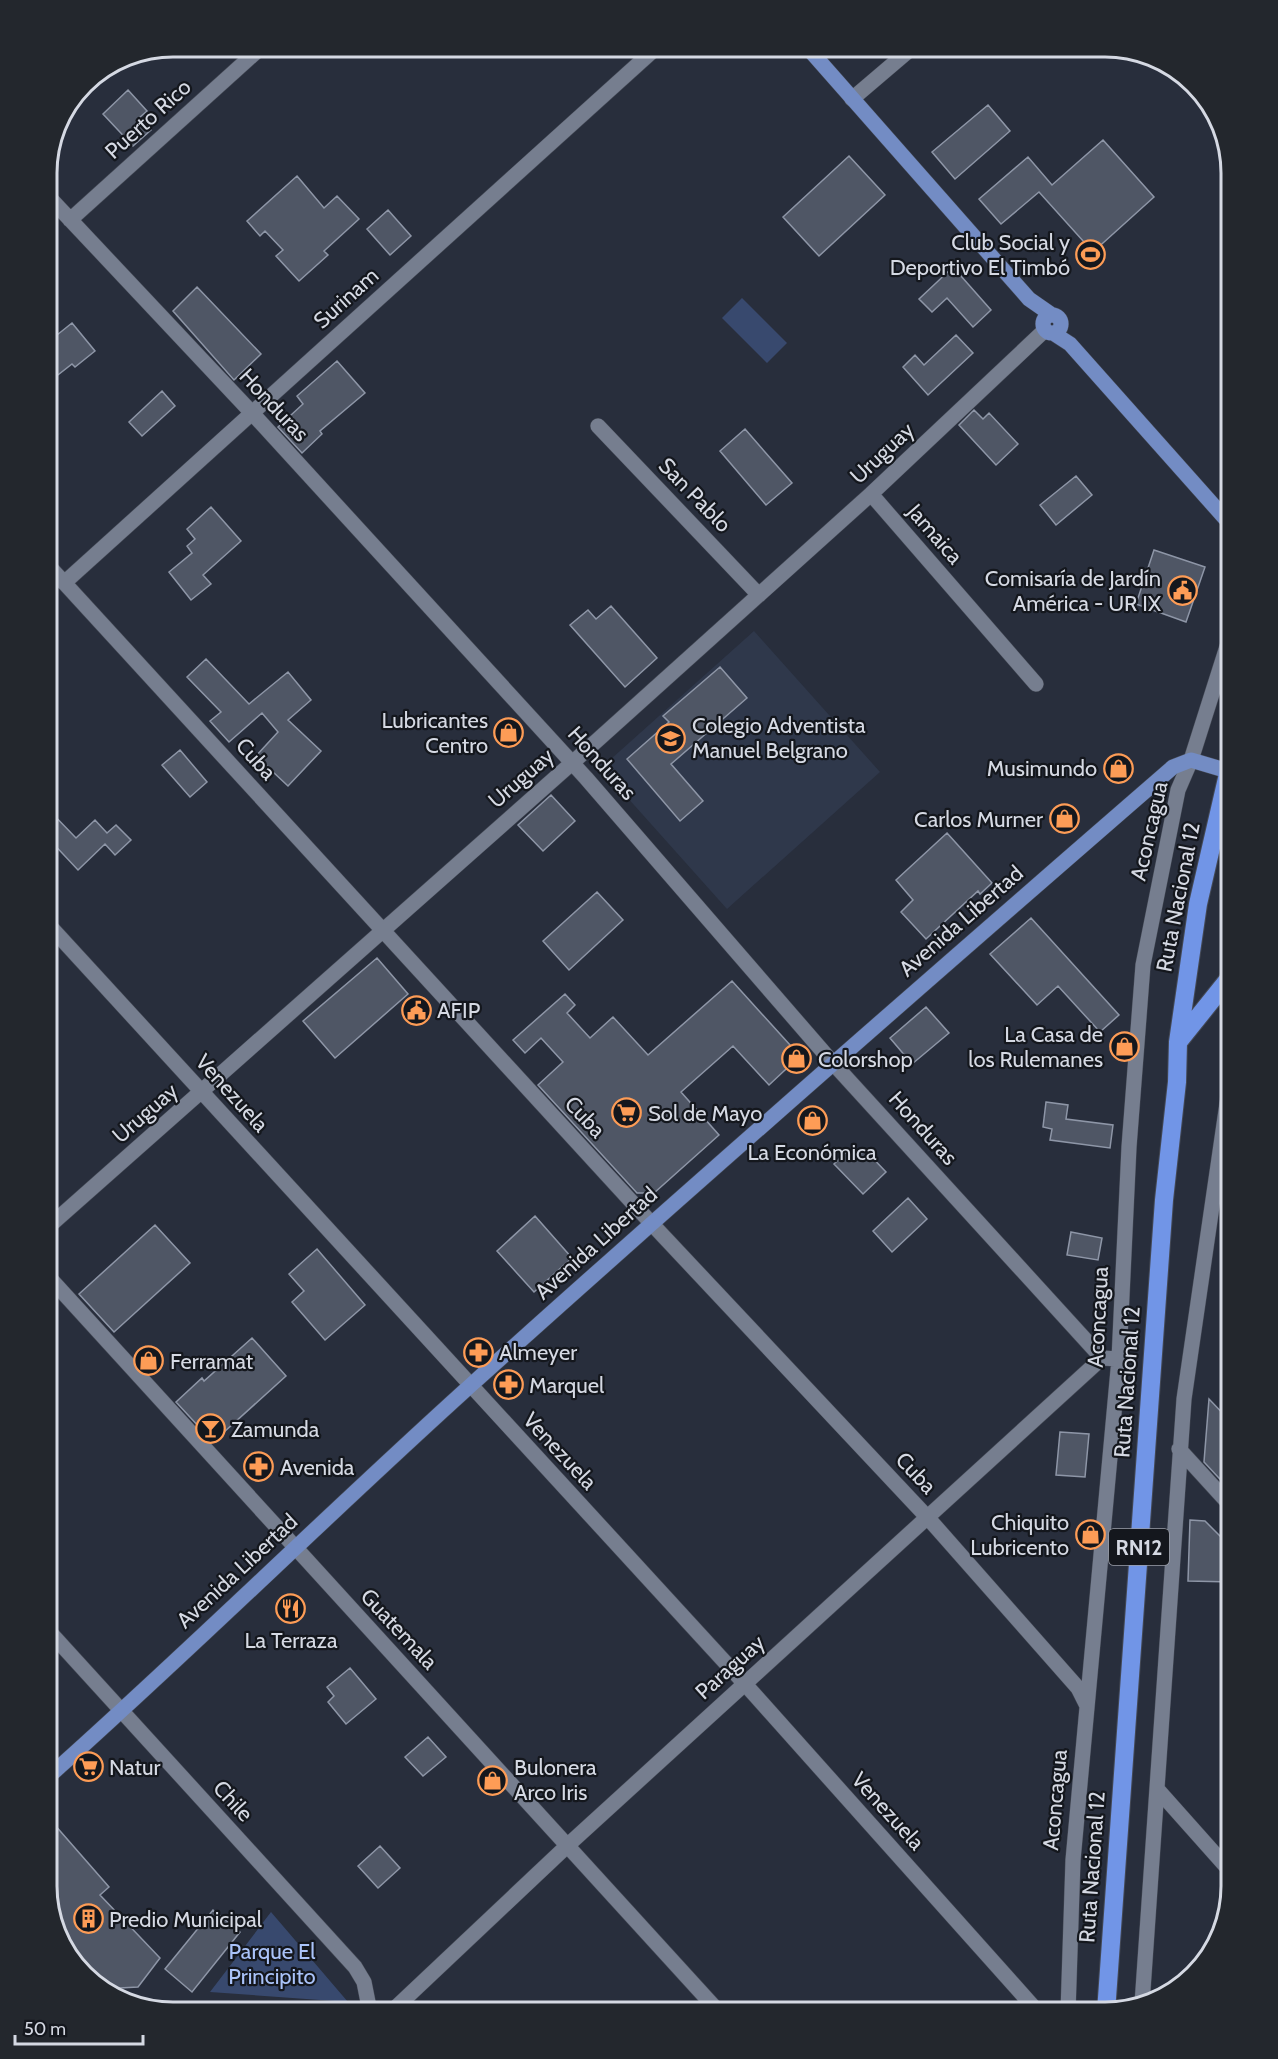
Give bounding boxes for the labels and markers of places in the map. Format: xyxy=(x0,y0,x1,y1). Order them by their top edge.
place label: Club Social y Deportivo El Timbó xyxy=(890,229,1070,281)
sports icon: Club Social y Deportivo El Timbó xyxy=(1075,239,1107,271)
place label: Comisaría de Jardín América - UR IX xyxy=(985,565,1161,617)
public building icon: Comisaría de Jardín América - UR IX xyxy=(1166,575,1198,607)
place label: Lubricantes Centro xyxy=(381,707,488,759)
place label: Colegio Adventista Manuel Belgrano xyxy=(692,712,866,764)
shop icon: Lubricantes Centro xyxy=(493,717,525,749)
school or university icon: Colegio Adventista Manuel Belgrano xyxy=(655,722,687,754)
shop icon: Musimundo xyxy=(1102,752,1134,784)
place label: Musimundo xyxy=(987,755,1097,782)
shop icon: Carlos Murner xyxy=(1048,803,1080,835)
place label: Carlos Murner xyxy=(914,806,1043,833)
public building icon: AFIP xyxy=(400,994,432,1026)
place label: AFIP xyxy=(437,997,481,1024)
place label: La Casa de los Rulemanes xyxy=(968,1021,1103,1073)
shop icon: La Casa de los Rulemanes xyxy=(1108,1031,1140,1063)
shop icon: Colorshop xyxy=(781,1043,813,1075)
place label: Colorshop xyxy=(818,1046,913,1073)
supermarket icon: Sol de Mayo xyxy=(611,1097,643,1129)
place label: Sol de Mayo xyxy=(648,1100,762,1127)
shop icon: La Económica xyxy=(796,1104,828,1136)
place label: La Económica xyxy=(747,1139,877,1166)
pharmacy icon: Almeyer xyxy=(462,1336,494,1368)
place label: Almeyer xyxy=(499,1339,577,1366)
shop icon: Ferramat xyxy=(133,1345,165,1377)
place label: Ferramat xyxy=(170,1348,254,1375)
pharmacy icon: Marquel xyxy=(492,1369,524,1401)
place label: Marquel xyxy=(529,1372,605,1399)
bar icon: Zamunda xyxy=(194,1413,226,1445)
place label: Zamunda xyxy=(231,1416,320,1443)
pharmacy icon: Avenida xyxy=(243,1451,275,1483)
place label: Avenida xyxy=(280,1454,355,1481)
place label: Chiquito Lubricento xyxy=(970,1509,1069,1561)
shop icon: Chiquito Lubricento xyxy=(1074,1519,1106,1551)
restaurant icon: La Terraza xyxy=(275,1592,307,1624)
place label: La Terraza xyxy=(244,1627,338,1654)
supermarket icon: Natur xyxy=(72,1751,104,1783)
place label: Natur xyxy=(109,1754,161,1781)
place label: Bulonera Arco Iris xyxy=(514,1754,597,1806)
shop icon: Bulonera Arco Iris xyxy=(477,1764,509,1796)
building icon: Predio Municipal xyxy=(72,1903,104,1935)
place label: Predio Municipal xyxy=(109,1906,263,1933)

